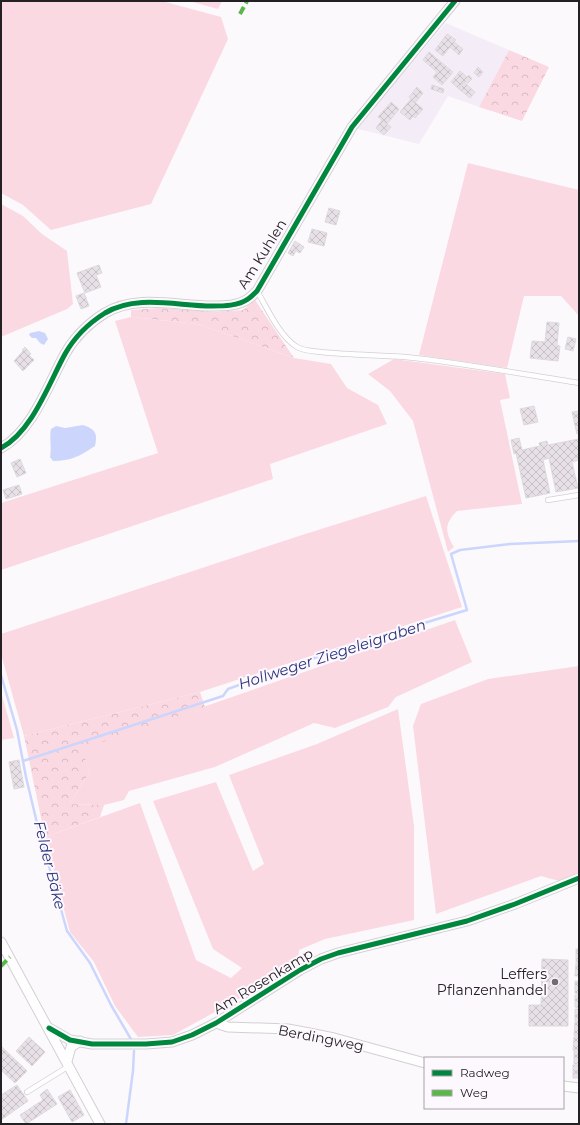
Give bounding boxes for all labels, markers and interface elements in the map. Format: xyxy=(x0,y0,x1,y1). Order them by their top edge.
street label: Am Kuhlen xyxy=(233,216,291,292)
water label: Hollweger Ziegeleigraben xyxy=(236,615,428,693)
water label: Felder Bäke xyxy=(30,819,70,911)
street label: Am Rosenkamp xyxy=(210,944,316,1018)
place label: Leffers Pflanzenhandel xyxy=(437,965,547,999)
marker: Leffers Pflanzenhandel xyxy=(550,977,560,987)
street label: Berdingweg xyxy=(277,1021,365,1055)
legend xyxy=(424,1057,564,1109)
text: Radweg xyxy=(460,1065,510,1080)
text: Weg xyxy=(460,1085,488,1100)

